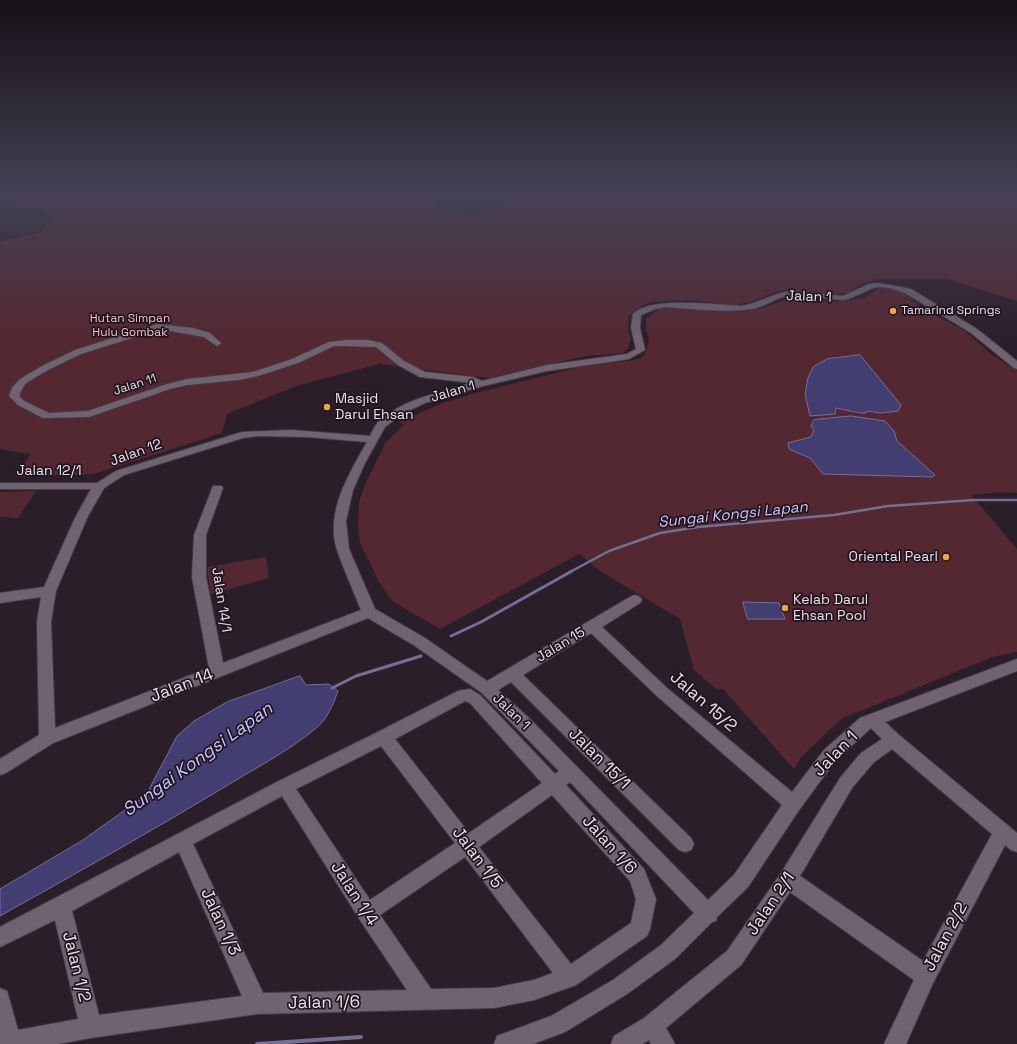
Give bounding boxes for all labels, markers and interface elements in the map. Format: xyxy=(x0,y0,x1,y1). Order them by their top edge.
street label: Jalan 1 xyxy=(786,288,832,306)
place label: Tamarind Springs xyxy=(901,304,1001,318)
marker: Tamarind Springs xyxy=(888,306,898,316)
park label: Hutan Simpan Hulu Gombak xyxy=(90,312,170,340)
street label: Jalan 11 xyxy=(112,371,158,399)
street label: Jalan 1 xyxy=(429,378,477,406)
place label: Masjid Darul Ehsan xyxy=(335,391,414,424)
marker: Masjid Darul Ehsan xyxy=(322,402,332,412)
street label: Jalan 12 xyxy=(108,436,164,470)
street label: Jalan 12/1 xyxy=(17,463,81,479)
water label: Sungai Kongsi Lapan xyxy=(657,498,809,532)
place label: Oriental Pearl xyxy=(849,549,938,565)
marker: Oriental Pearl xyxy=(941,552,951,562)
street label: Jalan 14/1 xyxy=(208,566,234,634)
place label: Kelab Darul Ehsan Pool xyxy=(793,592,868,624)
marker: Kelab Darul Ehsan Pool xyxy=(780,603,790,613)
street label: Jalan 15 xyxy=(534,624,588,666)
street label: Jalan 14 xyxy=(148,665,216,707)
street label: Jalan 15/2 xyxy=(665,667,741,737)
street label: Jalan 1 xyxy=(489,690,533,734)
water label: Sungai Kongsi Lapan xyxy=(119,698,277,822)
street label: Jalan 15/1 xyxy=(564,724,634,794)
street label: Jalan 1 xyxy=(809,727,863,781)
street label: Jalan 1/6 xyxy=(577,811,641,879)
street label: Jalan 1/5 xyxy=(447,823,507,893)
street label: Jalan 1/4 xyxy=(326,858,382,930)
street label: Jalan 2/1 xyxy=(742,869,800,939)
street label: Jalan 1/3 xyxy=(196,885,244,959)
street label: Jalan 2/2 xyxy=(919,899,973,975)
street label: Jalan 1/2 xyxy=(57,930,95,1004)
street label: Jalan 1/6 xyxy=(288,992,360,1014)

